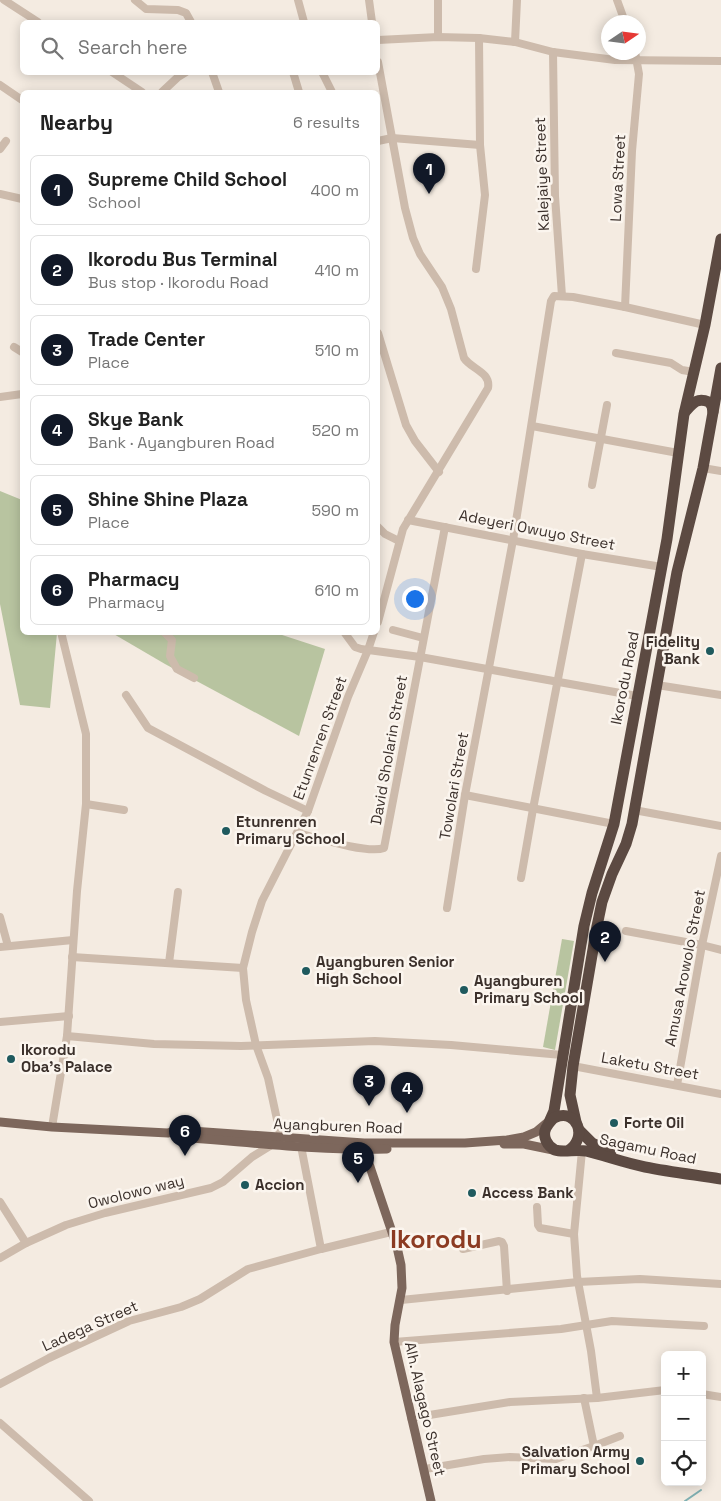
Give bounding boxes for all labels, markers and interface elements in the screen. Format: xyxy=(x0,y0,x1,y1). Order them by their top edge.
north arrow xyxy=(601,15,646,60)
search box xyxy=(20,20,380,75)
icon: search xyxy=(38,34,66,62)
text: Search here xyxy=(78,35,188,60)
text: Nearby xyxy=(40,109,113,136)
text: 6 results xyxy=(293,112,360,133)
street label: Kalejaiye Street xyxy=(530,117,553,231)
street label: Lowa Street xyxy=(606,134,629,222)
pin: 1 xyxy=(413,153,445,194)
text: Supreme Child School xyxy=(88,167,287,192)
text: 1 xyxy=(53,180,61,201)
text: 400 m xyxy=(311,180,359,201)
text: School xyxy=(88,192,141,213)
text: Ikorodu Bus Terminal xyxy=(88,247,278,272)
text: 2 xyxy=(52,260,62,281)
text: 410 m xyxy=(315,260,359,281)
text: Bus stop · Ikorodu Road xyxy=(88,272,269,293)
text: Trade Center xyxy=(88,327,205,352)
text: 3 xyxy=(52,340,62,361)
text: 510 m xyxy=(315,340,359,361)
text: Place xyxy=(88,352,130,373)
text: Skye Bank xyxy=(88,407,184,432)
text: 4 xyxy=(52,420,62,441)
text: 520 m xyxy=(312,420,359,441)
text: Bank · Ayangburen Road xyxy=(88,432,275,453)
text: Shine Shine Plaza xyxy=(88,487,248,512)
text: 5 xyxy=(52,500,62,521)
text: 590 m xyxy=(311,500,359,521)
street label: Adeyeri Owuyo Street xyxy=(457,505,617,554)
text: Place xyxy=(88,512,130,533)
text: Pharmacy xyxy=(88,567,180,592)
text: 6 xyxy=(52,580,62,601)
text: 610 m xyxy=(314,580,359,601)
your location xyxy=(402,586,428,612)
text: Pharmacy xyxy=(88,592,165,613)
street label: Ikorodu Road xyxy=(606,630,643,726)
place label: Fidelity Bank xyxy=(646,632,701,668)
marker: Fidelity Bank xyxy=(704,645,716,657)
street label: Etunrenren Street xyxy=(288,673,351,802)
street label: David Sholarin Street xyxy=(366,674,411,826)
street label: Towolari Street xyxy=(435,731,472,841)
place label: Etunrenren Primary School xyxy=(236,812,345,848)
marker: Etunrenren Primary School xyxy=(220,825,232,837)
street label: Amusa Arowolo Street xyxy=(660,888,709,1048)
pin: 2 xyxy=(589,921,621,962)
place label: Ayangburen Senior High School xyxy=(316,952,455,988)
marker: Ayangburen Senior High School xyxy=(300,965,312,977)
place label: Ayangburen Primary School xyxy=(474,971,583,1007)
marker: Ayangburen Primary School xyxy=(458,984,470,996)
place label: Ikorodu Oba's Palace xyxy=(21,1040,113,1076)
street label: Laketu Street xyxy=(600,1048,701,1083)
marker: Ikorodu Oba's Palace xyxy=(5,1053,17,1065)
pin: 3 xyxy=(353,1065,385,1106)
pin: 4 xyxy=(391,1072,423,1113)
place label: Forte Oil xyxy=(624,1113,684,1132)
street label: Ayangburen Road xyxy=(273,1114,403,1137)
pin: 6 xyxy=(169,1115,201,1156)
marker: Forte Oil xyxy=(608,1117,620,1129)
street label: Sagamu Road xyxy=(598,1129,698,1168)
pin: 5 xyxy=(342,1142,374,1183)
street label: Owolowo way xyxy=(86,1170,186,1213)
place label: Accion xyxy=(255,1175,305,1194)
marker: Accion xyxy=(239,1179,251,1191)
place label: Access Bank xyxy=(482,1183,574,1202)
marker: Access Bank xyxy=(466,1187,478,1199)
district label: Ikorodu xyxy=(390,1223,482,1255)
street label: Ladega Street xyxy=(39,1296,141,1355)
street label: Alh. Alagago Street xyxy=(401,1340,450,1478)
map controls xyxy=(661,1351,706,1486)
button: + xyxy=(661,1351,706,1396)
button: − xyxy=(661,1396,706,1441)
button: locate xyxy=(661,1441,706,1486)
place label: Salvation Army Primary School xyxy=(521,1442,630,1478)
marker: Salvation Army Primary School xyxy=(634,1455,646,1467)

